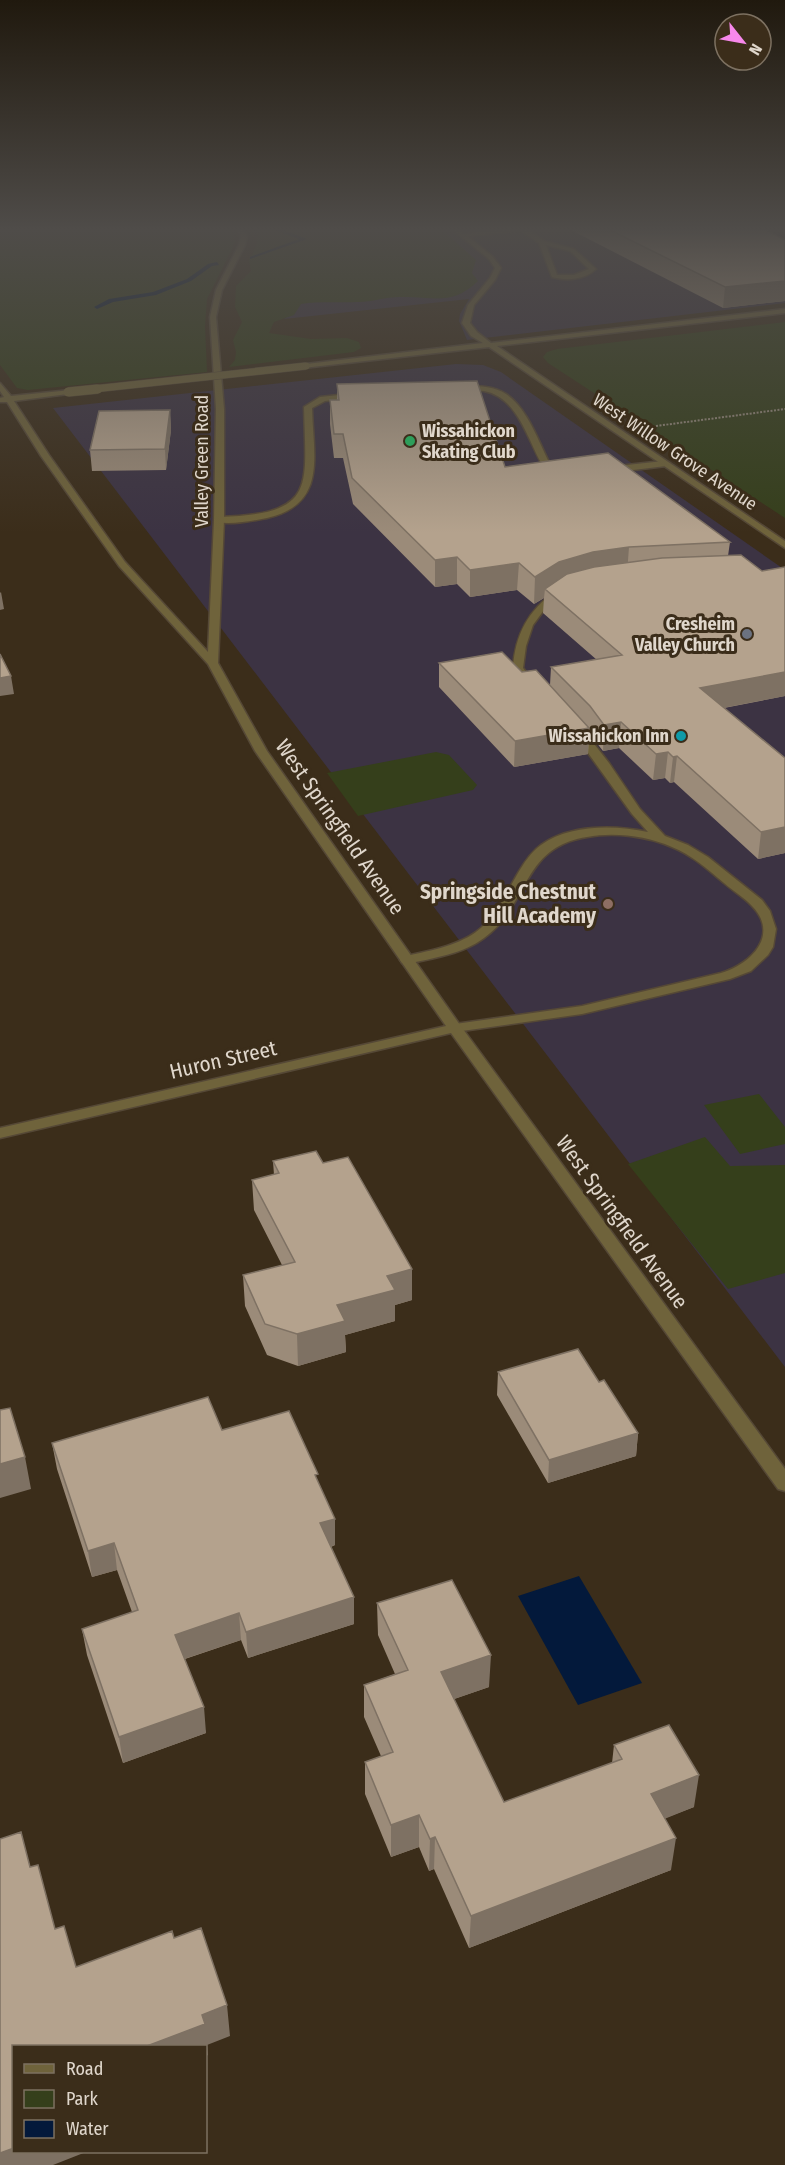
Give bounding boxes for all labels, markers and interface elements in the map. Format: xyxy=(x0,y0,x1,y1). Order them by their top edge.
north arrow xyxy=(713,12,773,72)
text: N xyxy=(745,40,766,58)
street label: West Willow Grove Avenue xyxy=(589,389,761,515)
street label: Valley Green Road xyxy=(191,395,213,527)
place label: Wissahickon Skating Club xyxy=(422,420,516,463)
marker: Wissahickon Skating Club xyxy=(403,434,417,448)
place label: Cresheim Valley Church xyxy=(634,613,735,656)
marker: Cresheim Valley Church xyxy=(740,627,754,641)
place label: Wissahickon Inn xyxy=(549,725,669,747)
marker: Wissahickon Inn xyxy=(674,729,688,743)
street label: West Springfield Avenue xyxy=(270,734,410,920)
place label: Springside Chestnut Hill Academy xyxy=(420,879,597,929)
marker: Springside Chestnut Hill Academy xyxy=(601,897,615,911)
street label: Huron Street xyxy=(167,1035,279,1085)
street label: West Springfield Avenue xyxy=(550,1130,694,1314)
legend xyxy=(12,2045,207,2153)
text: Road xyxy=(66,2058,103,2080)
text: Park xyxy=(66,2088,99,2110)
text: Water xyxy=(66,2118,109,2140)

